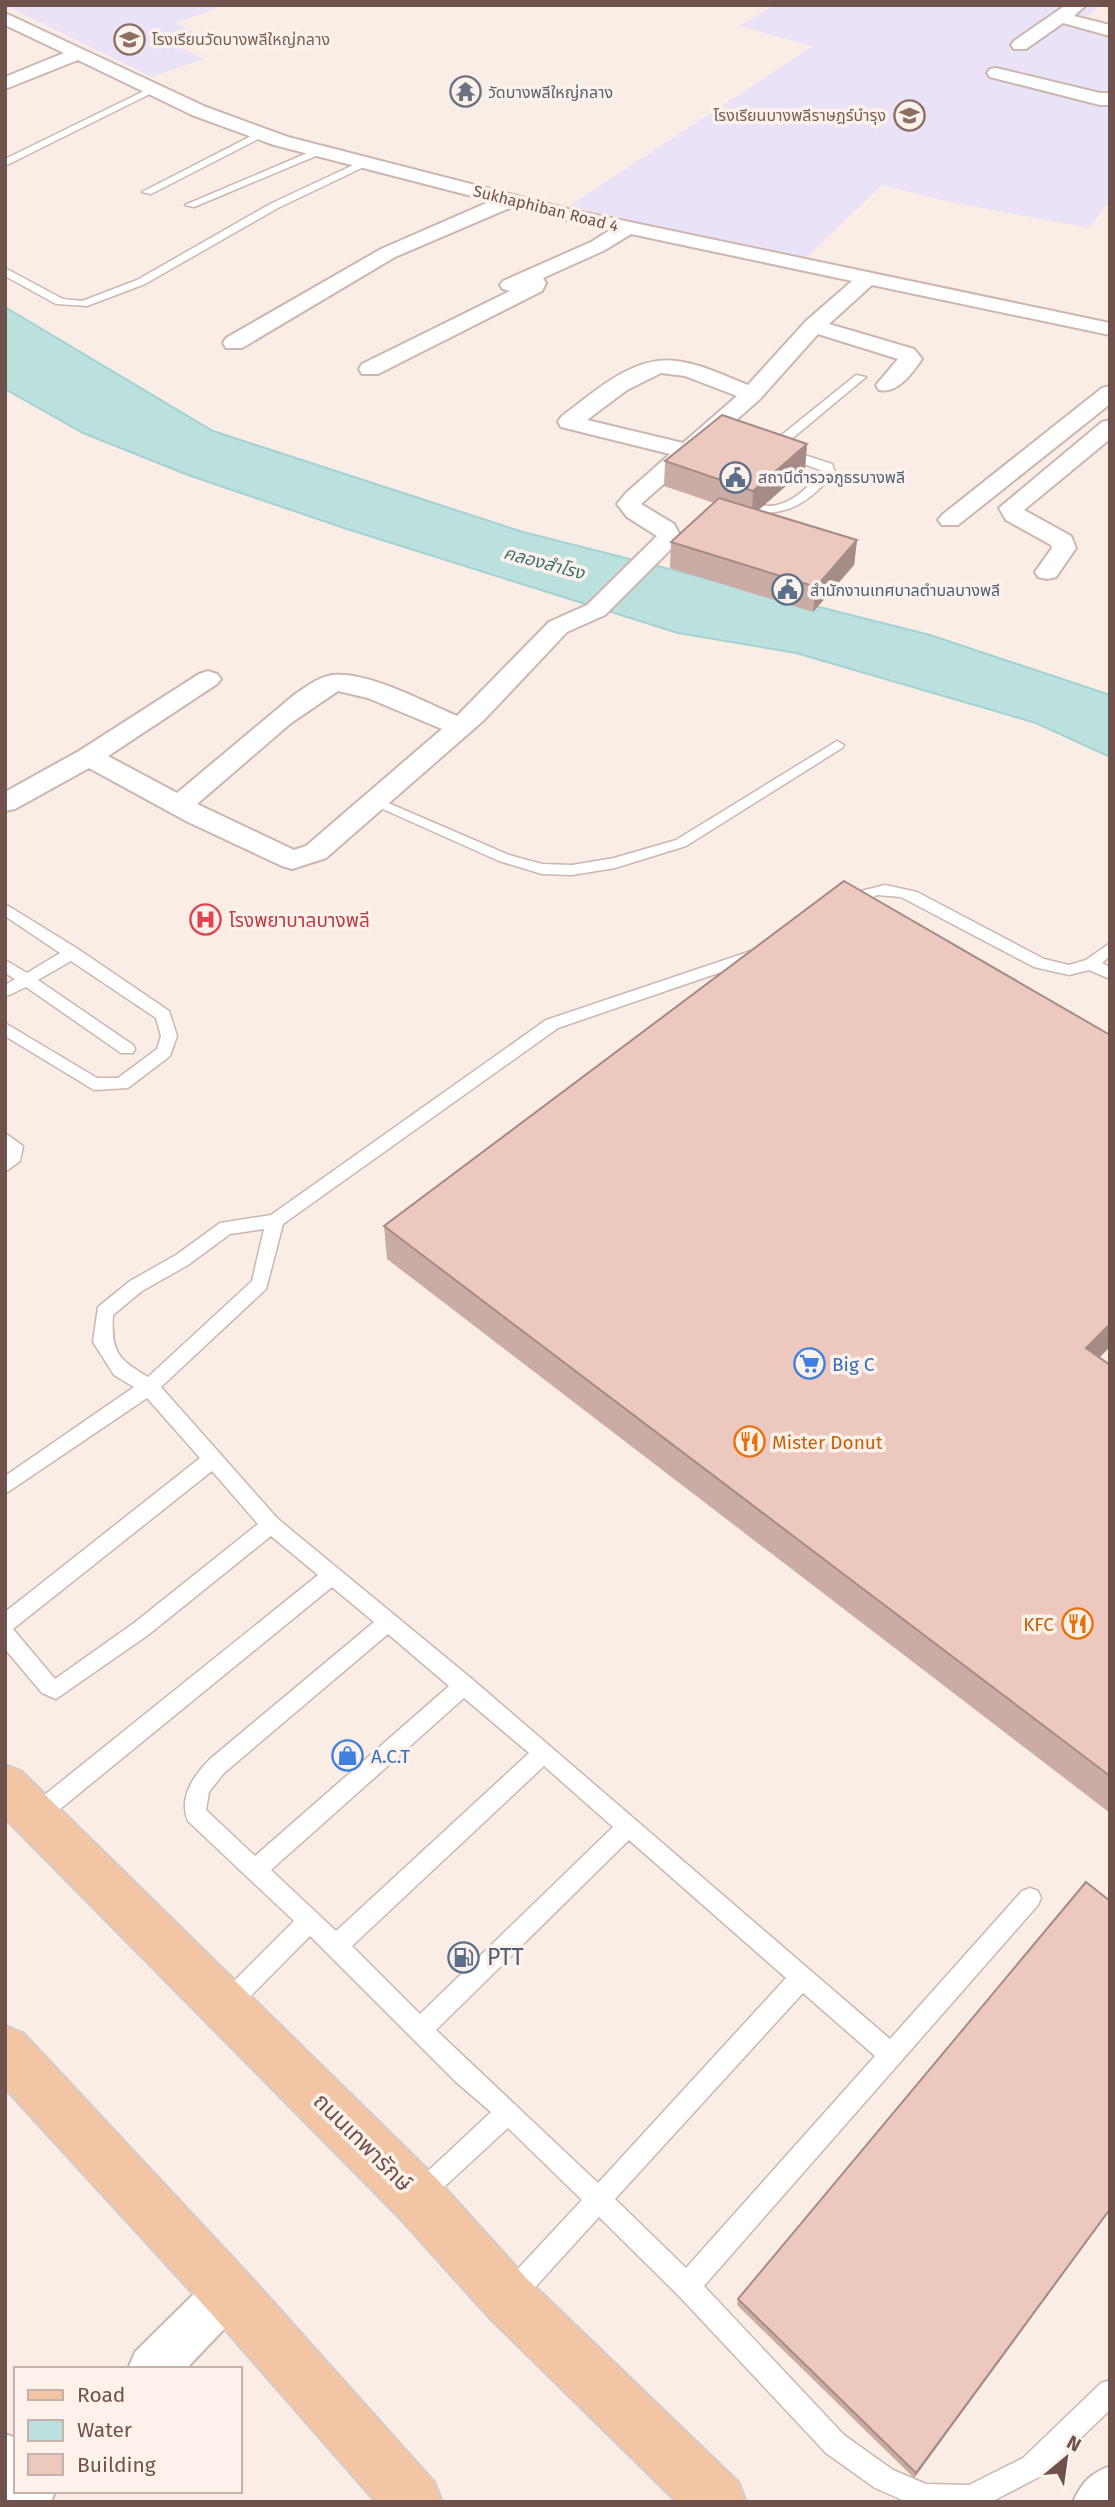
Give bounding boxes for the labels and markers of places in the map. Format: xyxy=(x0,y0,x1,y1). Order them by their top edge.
school or university icon: โรงเรียนวัดบางพลีใหญ่กลาง xyxy=(112,22,146,56)
place label: โรงเรียนวัดบางพลีใหญ่กลาง xyxy=(152,30,330,49)
temple icon: วัดบางพลีใหญ่กลาง xyxy=(448,75,482,109)
place label: วัดบางพลีใหญ่กลาง xyxy=(488,83,613,102)
school or university icon: โรงเรียนบางพลีราษฎร์บำรุง xyxy=(892,98,926,132)
place label: โรงเรียนบางพลีราษฎร์บำรุง xyxy=(714,106,886,125)
public building icon: สถานีตำรวจภูธรบางพลี xyxy=(718,460,752,494)
place label: สถานีตำรวจภูธรบางพลี xyxy=(758,468,905,487)
public building icon: สำนักงานเทศบาลตำบลบางพลี xyxy=(770,573,804,607)
place label: สำนักงานเทศบาลตำบลบางพลี xyxy=(810,581,1000,600)
hospital icon: โรงพยาบาลบางพลี xyxy=(189,903,223,937)
place label: โรงพยาบาลบางพลี xyxy=(229,909,370,932)
supermarket icon: Big C xyxy=(792,1347,826,1381)
place label: Big C xyxy=(832,1353,875,1376)
restaurant icon: Mister Donut xyxy=(732,1425,766,1459)
place label: Mister Donut xyxy=(772,1431,883,1454)
restaurant icon: KFC xyxy=(1060,1607,1094,1641)
place label: KFC xyxy=(1023,1613,1054,1636)
shop icon: A.C.T xyxy=(331,1739,365,1773)
place label: A.C.T xyxy=(371,1745,410,1768)
fuel station icon: PTT xyxy=(447,1940,481,1974)
place label: PTT xyxy=(487,1943,524,1971)

